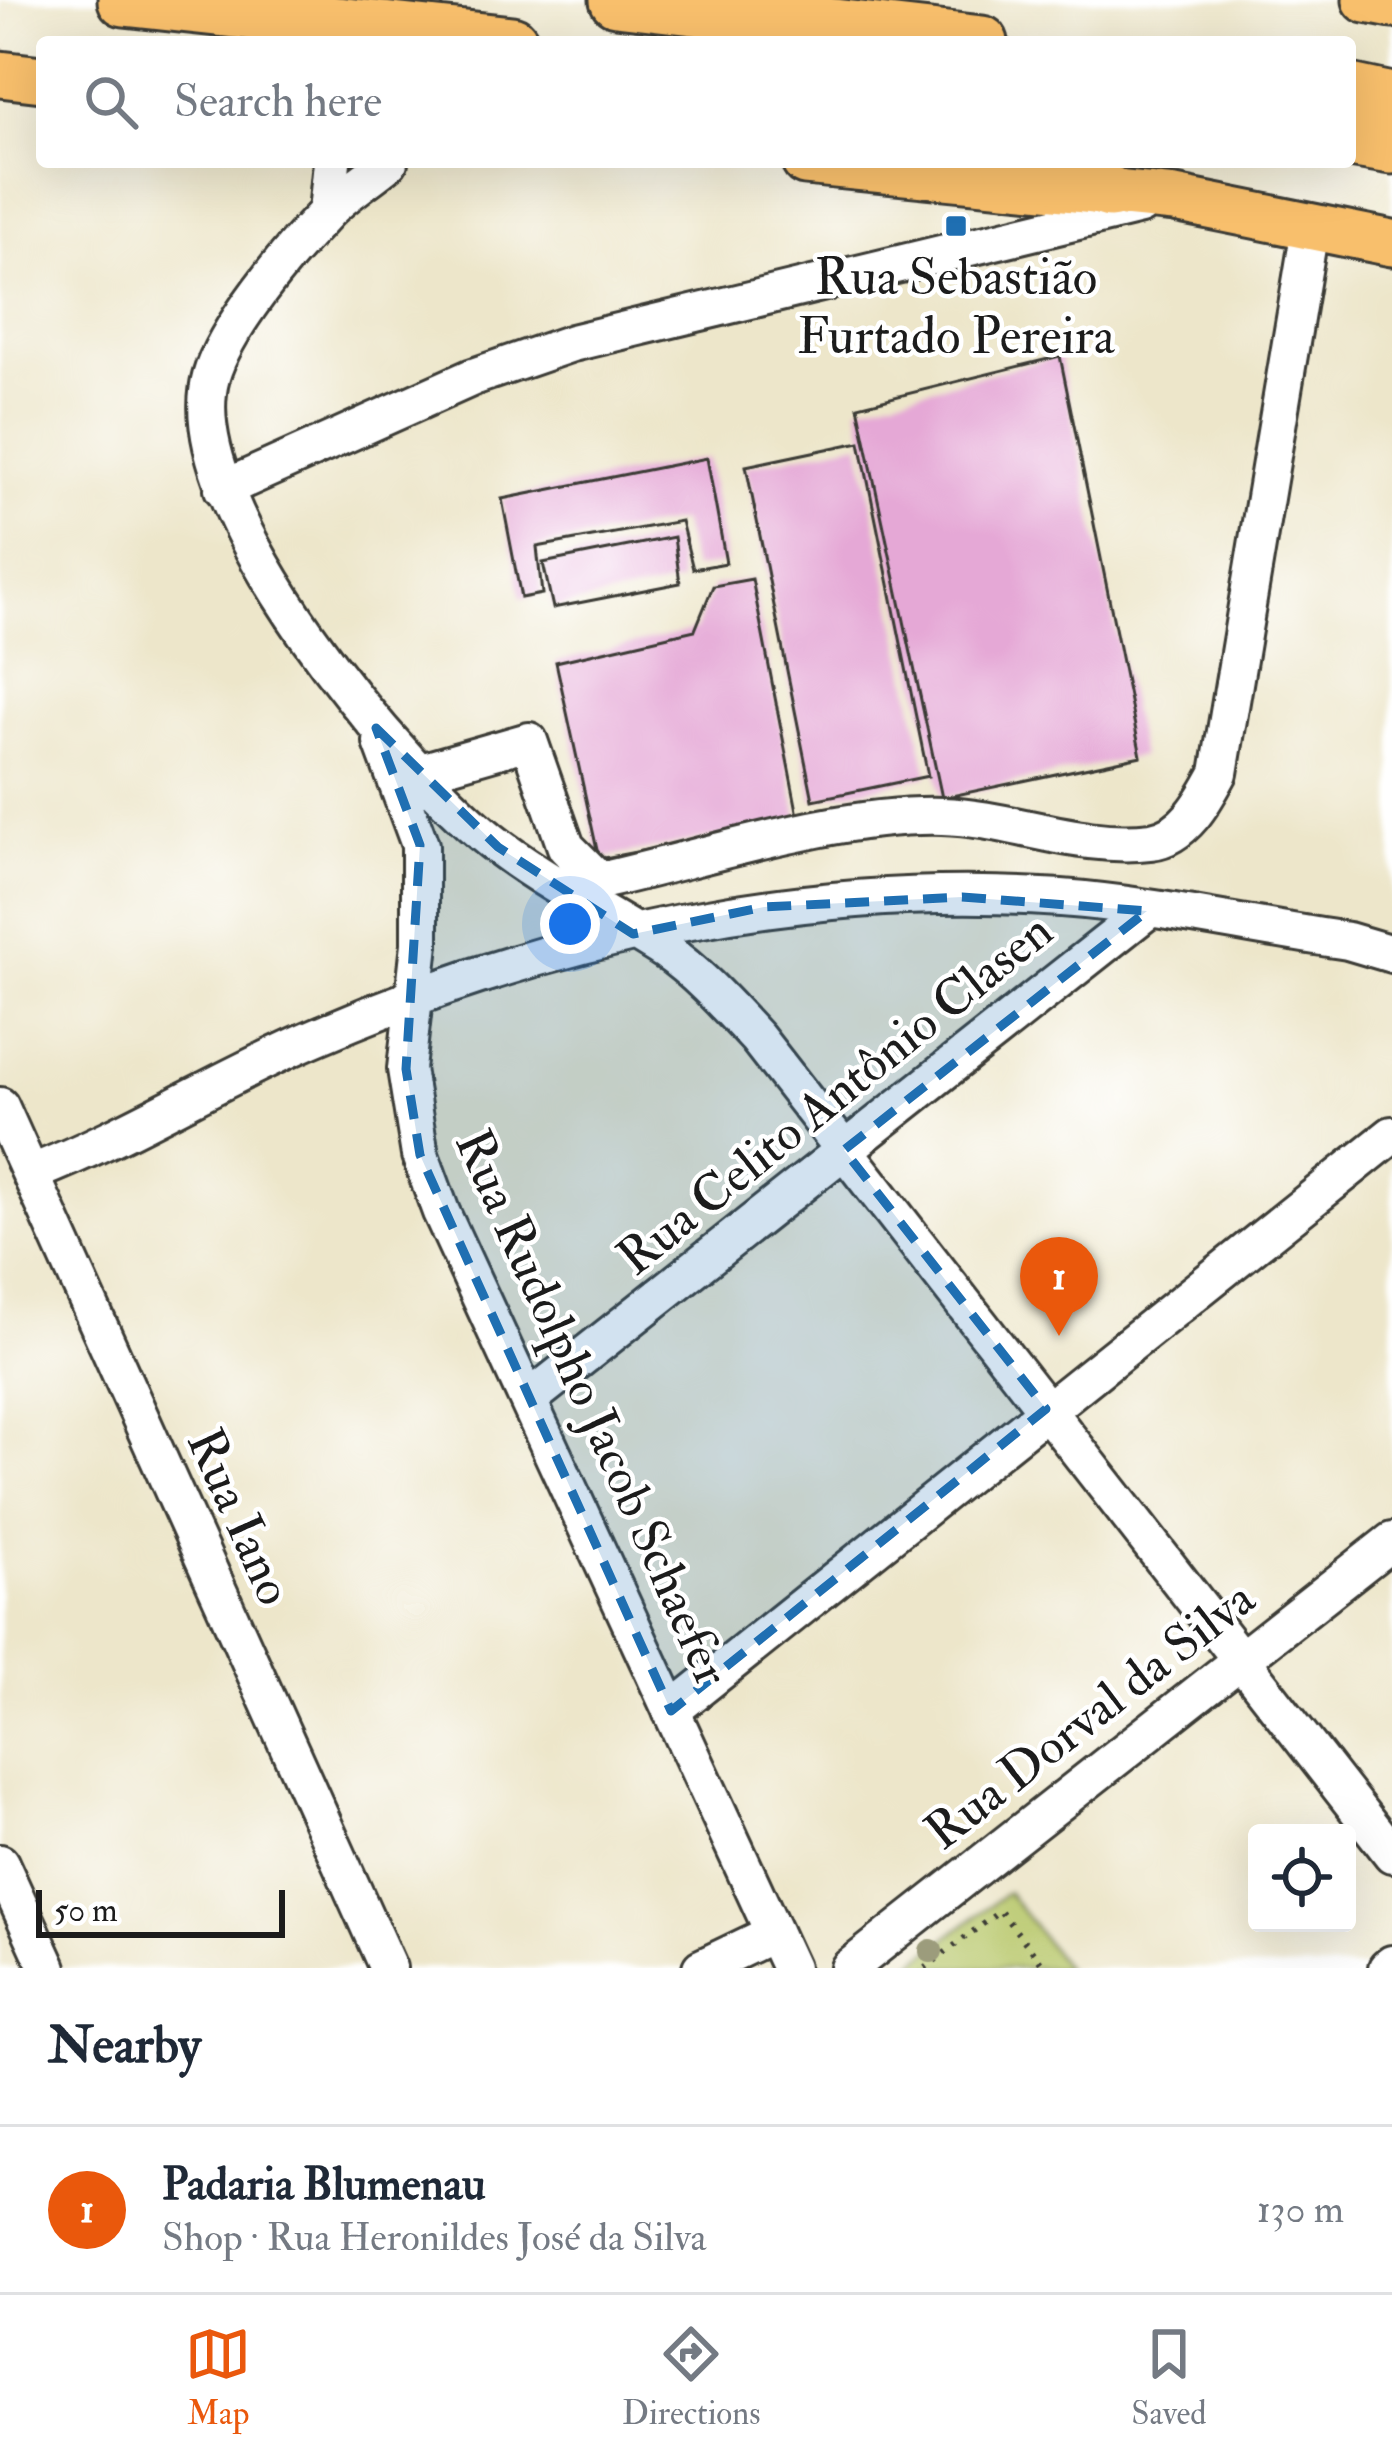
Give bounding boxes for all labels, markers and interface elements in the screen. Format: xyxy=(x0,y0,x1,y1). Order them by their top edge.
search box xyxy=(36,36,1356,168)
icon: search xyxy=(78,69,144,135)
text: Search here xyxy=(174,74,382,130)
marker: Rua Sebastião Furtado Pereira xyxy=(943,213,969,239)
place label: Rua Sebastião Furtado Pereira xyxy=(797,246,1116,369)
your location xyxy=(540,894,600,954)
street label: Rua Celito Antônio Clasen xyxy=(605,899,1066,1290)
street label: Rua Rudolpho Jacob Schaefer xyxy=(440,1120,744,1696)
pin: 1 xyxy=(1020,1237,1098,1336)
street label: Rua Iano xyxy=(172,1419,306,1615)
street label: Rua Dorval da Silva xyxy=(913,1566,1268,1864)
map controls xyxy=(1248,1824,1356,1932)
button: locate xyxy=(1248,1824,1356,1932)
scale bar xyxy=(36,1884,285,1937)
text: 50 m xyxy=(54,1890,118,1931)
text: Nearby xyxy=(48,2014,201,2078)
text: Padaria Blumenau xyxy=(162,2157,486,2213)
text: 1 xyxy=(80,2185,94,2234)
text: 130 m xyxy=(1257,2185,1344,2234)
text: Shop · Rua Heronildes José da Silva xyxy=(162,2213,707,2262)
tab: Map xyxy=(185,2321,251,2434)
tab: Directions xyxy=(622,2321,761,2434)
tab: Saved xyxy=(1131,2321,1207,2434)

